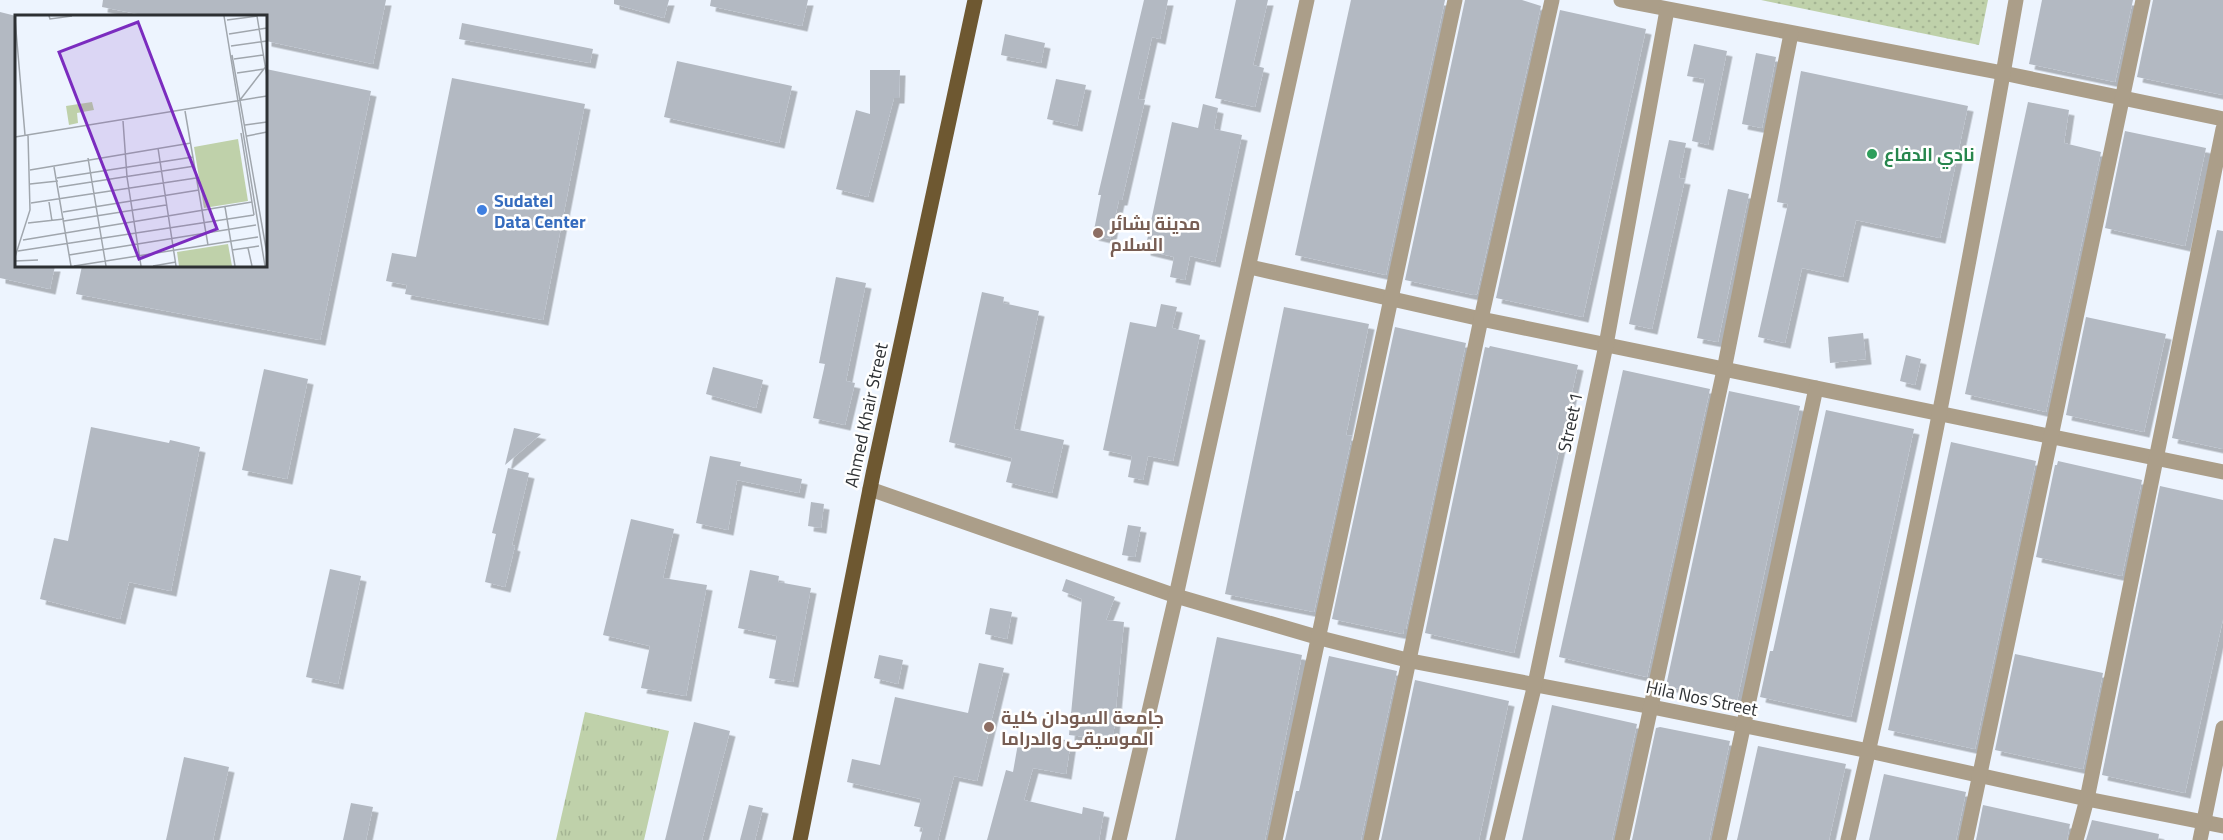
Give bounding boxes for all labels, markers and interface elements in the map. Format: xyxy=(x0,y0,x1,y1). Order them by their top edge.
inset map xyxy=(15,15,267,267)
place label: نادي الدفاع xyxy=(1884,141,1975,169)
marker: نادي الدفاع xyxy=(1865,147,1879,161)
place label: Sudatel Data Center xyxy=(494,187,586,235)
marker: Sudatel Data Center xyxy=(475,203,489,217)
place label: مدينة بشائر السلام xyxy=(1109,210,1201,258)
marker: مدينة بشائر السلام xyxy=(1091,226,1105,240)
street label: Ahmed Khair Street xyxy=(837,339,895,490)
street label: Street 1 xyxy=(1551,390,1589,454)
street label: Hila Nos Street xyxy=(1644,673,1761,723)
place label: جامعة السودان كلية الموسيقى والدراما xyxy=(1001,704,1164,752)
marker: جامعة السودان كلية الموسيقى والدراما xyxy=(982,720,996,734)

